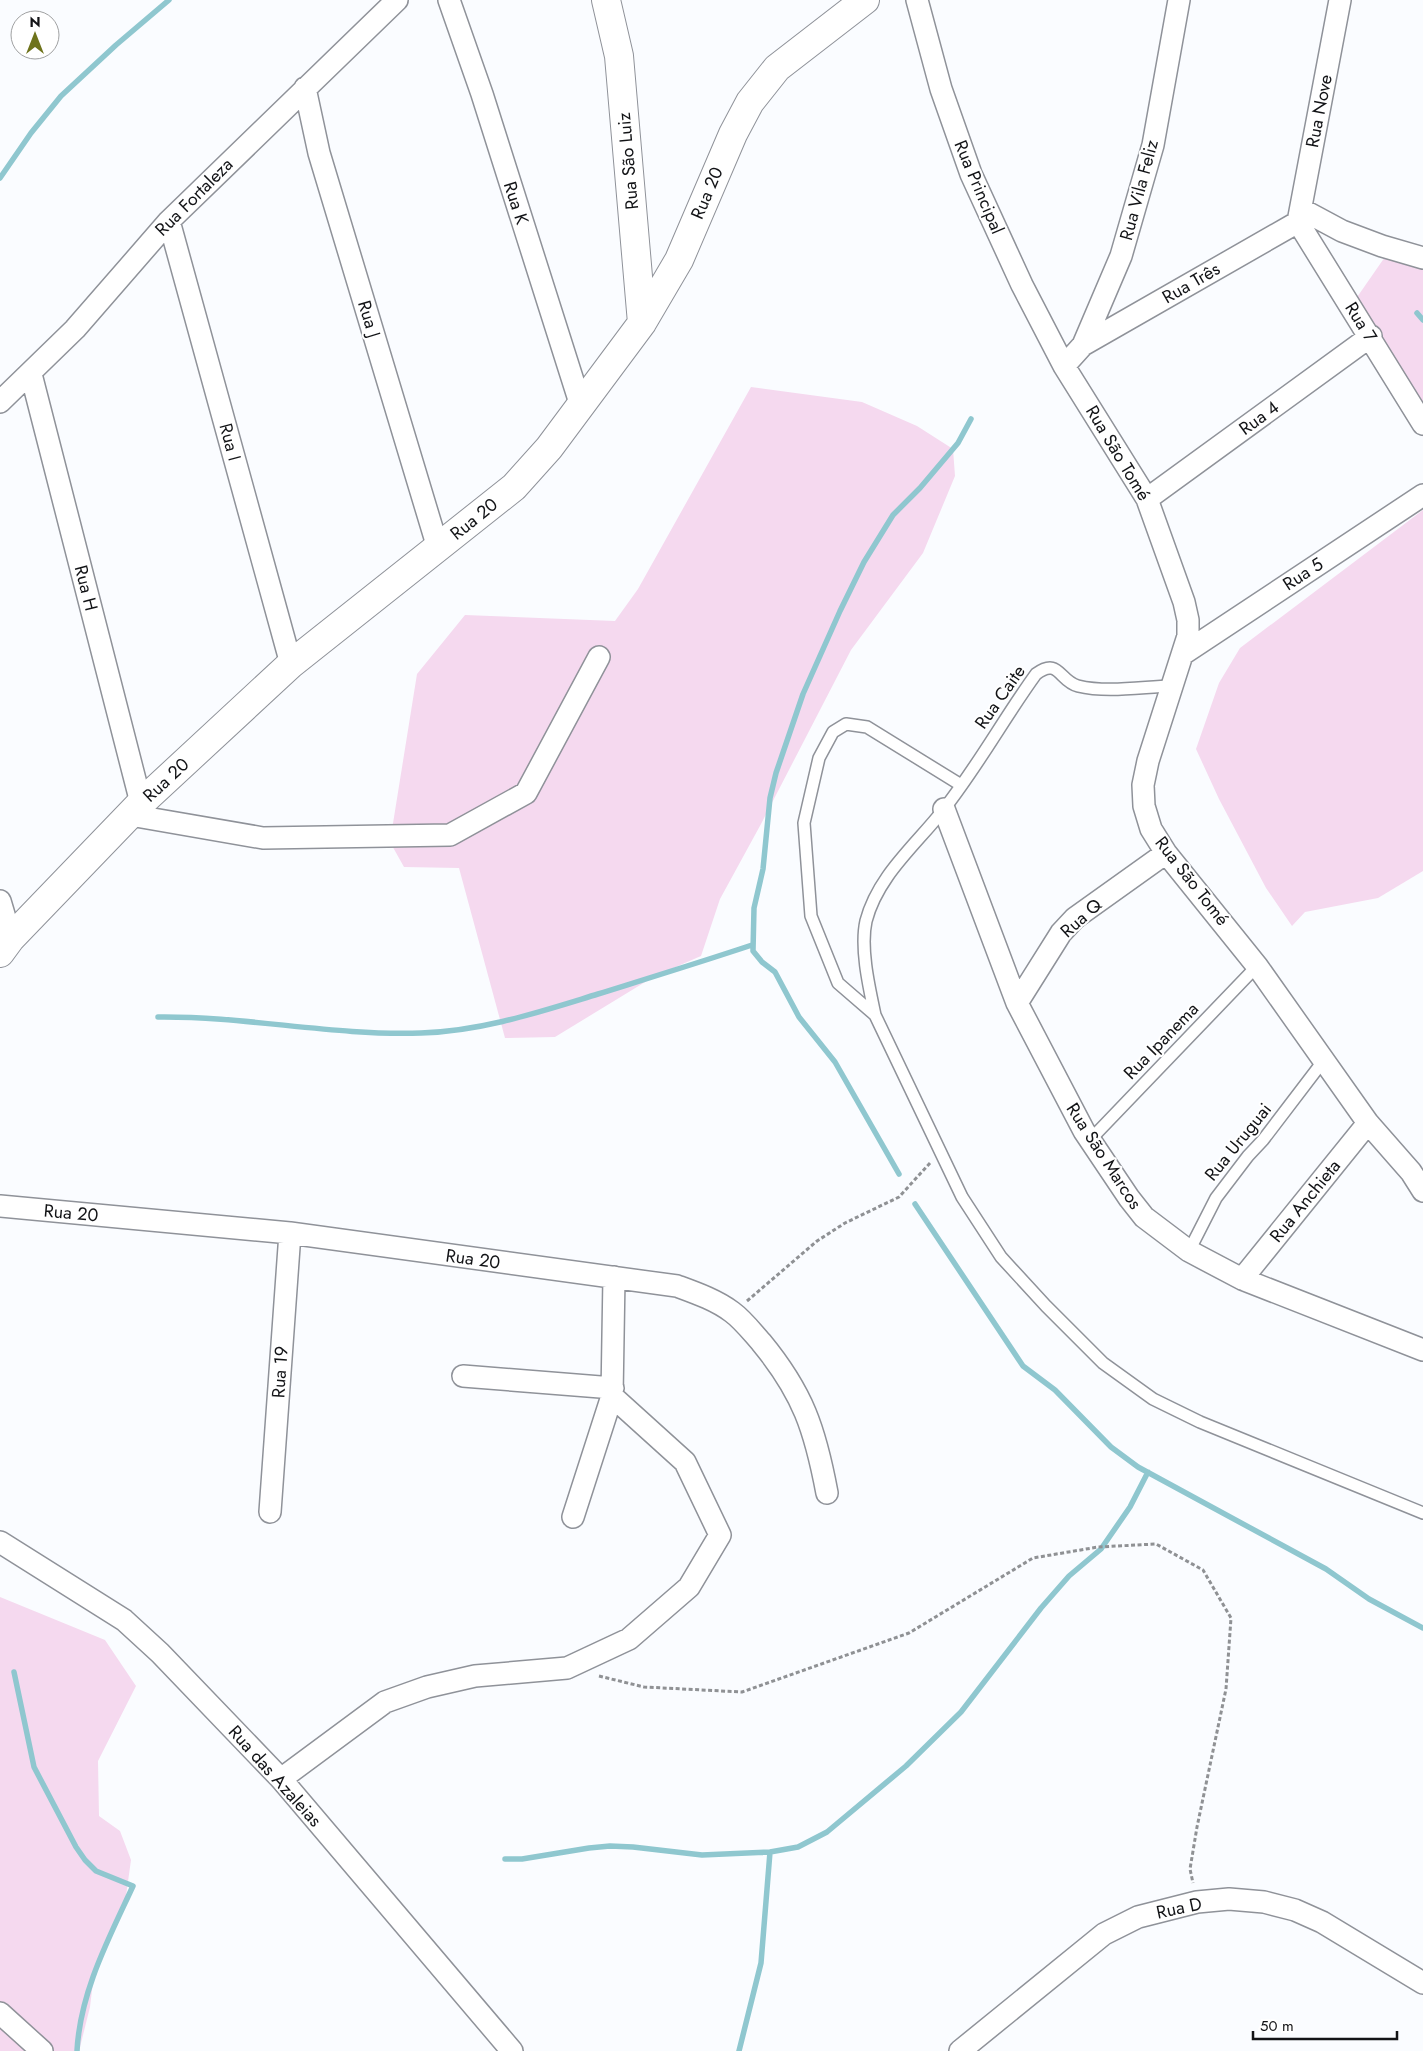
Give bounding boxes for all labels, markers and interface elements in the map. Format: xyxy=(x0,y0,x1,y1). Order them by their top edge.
north arrow xyxy=(10,10,60,60)
text: N xyxy=(29,12,41,32)
street label: Rua Nove xyxy=(1299,72,1339,150)
street label: Rua São Luiz xyxy=(611,111,645,211)
street label: Rua Principal xyxy=(948,136,1010,238)
street label: Rua Vila Feliz xyxy=(1113,136,1165,243)
street label: Rua Fortaleza xyxy=(149,152,239,242)
street label: Rua 20 xyxy=(684,163,730,223)
street label: Rua K xyxy=(497,178,535,229)
street label: Rua Três xyxy=(1157,256,1225,310)
street label: Rua J xyxy=(351,297,387,341)
street label: Rua 7 xyxy=(1339,297,1384,348)
street label: Rua 4 xyxy=(1234,395,1284,441)
street label: Rua São Tomé xyxy=(1079,400,1157,506)
street label: Rua I xyxy=(213,420,247,464)
street label: Rua 20 xyxy=(445,492,504,546)
street label: Rua 5 xyxy=(1278,551,1328,597)
street label: Rua H xyxy=(68,562,104,614)
street label: Rua Caite xyxy=(968,660,1032,734)
street label: Rua 20 xyxy=(137,752,195,808)
street label: Rua São Tomé xyxy=(1149,831,1235,931)
street label: Rua Q xyxy=(1055,892,1108,944)
street label: Rua Ipanema xyxy=(1117,997,1205,1085)
street label: Rua Uruguai xyxy=(1198,1097,1278,1187)
street label: Rua São Marcos xyxy=(1060,1098,1148,1214)
street label: Rua Anchieta xyxy=(1263,1154,1347,1248)
street label: Rua 20 xyxy=(43,1198,100,1228)
street label: Rua 20 xyxy=(444,1242,502,1276)
street label: Rua 19 xyxy=(265,1345,295,1399)
street label: Rua das Azaleias xyxy=(222,1719,328,1833)
street label: Rua D xyxy=(1154,1891,1204,1925)
scale bar xyxy=(1253,2008,1397,2040)
text: 50 m xyxy=(1260,2015,1294,2037)

